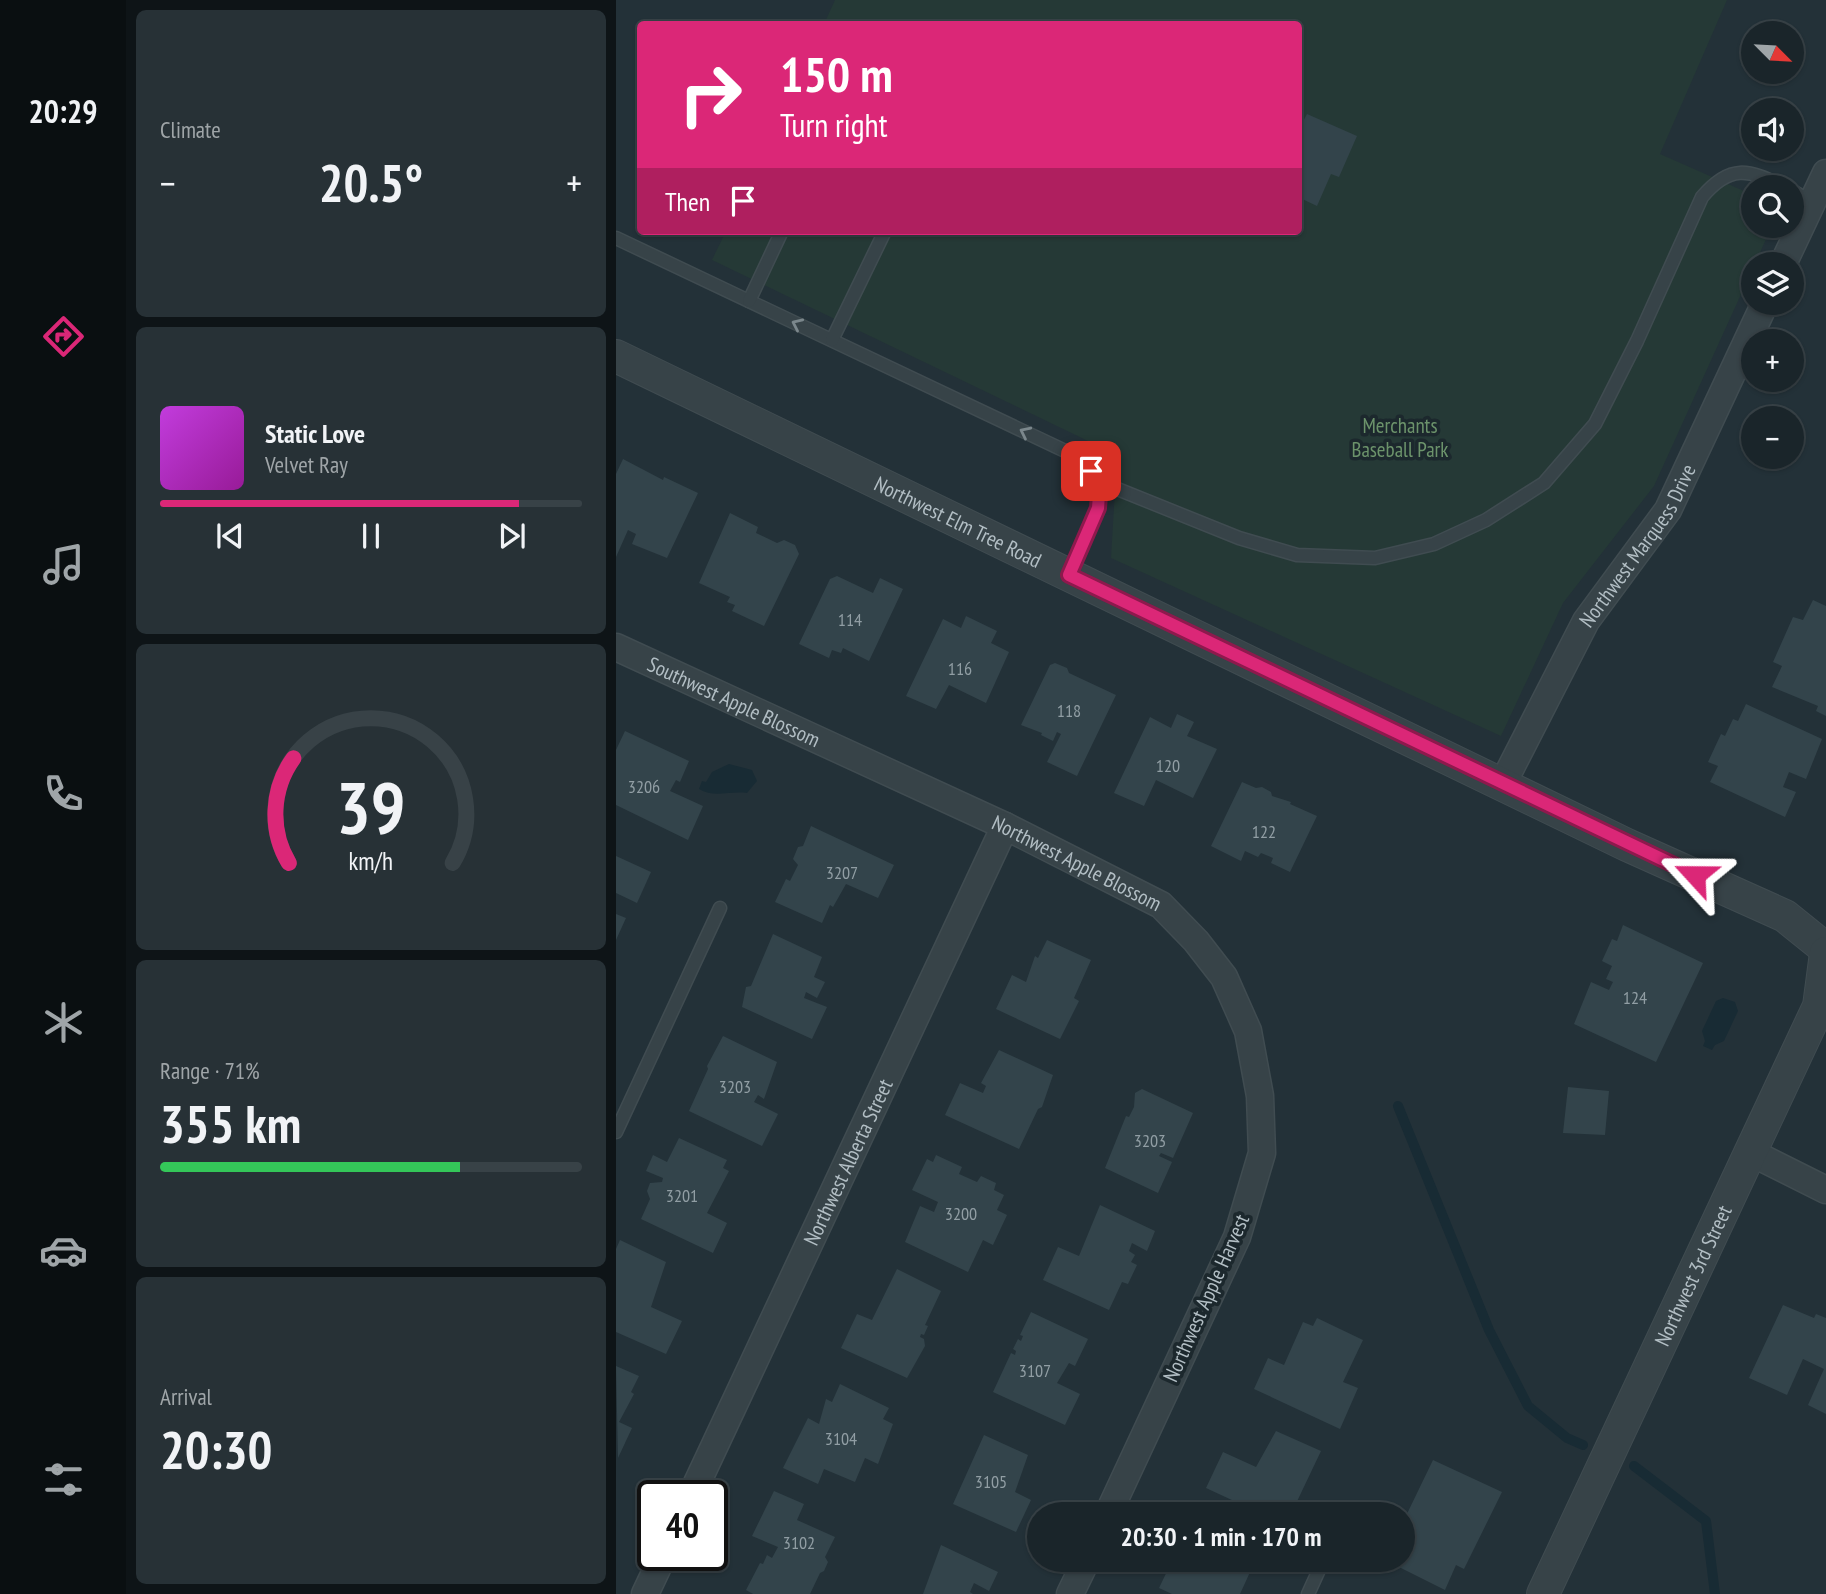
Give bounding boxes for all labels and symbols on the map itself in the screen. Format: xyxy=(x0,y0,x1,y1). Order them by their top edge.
north arrow xyxy=(1741,21,1804,84)
one-way arrow xyxy=(792,318,805,332)
park label: Merchants Baseball Park xyxy=(1351,412,1449,463)
one-way arrow xyxy=(1020,427,1032,441)
pin xyxy=(1061,441,1121,501)
street label: Northwest Marquess Drive xyxy=(1573,460,1701,632)
street label: Northwest Elm Tree Road xyxy=(870,470,1046,573)
house number: 114 xyxy=(838,608,862,631)
street label: Southwest Apple Blossom xyxy=(644,650,825,753)
house number: 116 xyxy=(948,657,972,680)
house number: 118 xyxy=(1057,699,1081,722)
house number: 120 xyxy=(1156,754,1180,777)
house number: 3206 xyxy=(628,775,660,798)
street label: Northwest Apple Blossom xyxy=(988,809,1166,917)
house number: 122 xyxy=(1252,820,1276,843)
position arrow xyxy=(1658,838,1732,912)
house number: 3207 xyxy=(826,861,858,884)
house number: 124 xyxy=(1623,986,1647,1009)
street label: Northwest Alberta Street xyxy=(797,1074,898,1249)
house number: 3203 xyxy=(719,1075,751,1098)
house number: 3203 xyxy=(1134,1129,1166,1152)
house number: 3201 xyxy=(666,1184,698,1207)
street label: Northwest 3rd Street xyxy=(1648,1201,1737,1350)
house number: 3200 xyxy=(945,1202,977,1225)
street label: Northwest Apple Harvest xyxy=(1157,1210,1255,1386)
house number: 3107 xyxy=(1019,1359,1051,1382)
house number: 3104 xyxy=(825,1427,857,1450)
house number: 3105 xyxy=(975,1470,1007,1493)
speed limit sign: 40 xyxy=(637,1480,728,1571)
house number: 3102 xyxy=(783,1531,815,1554)

